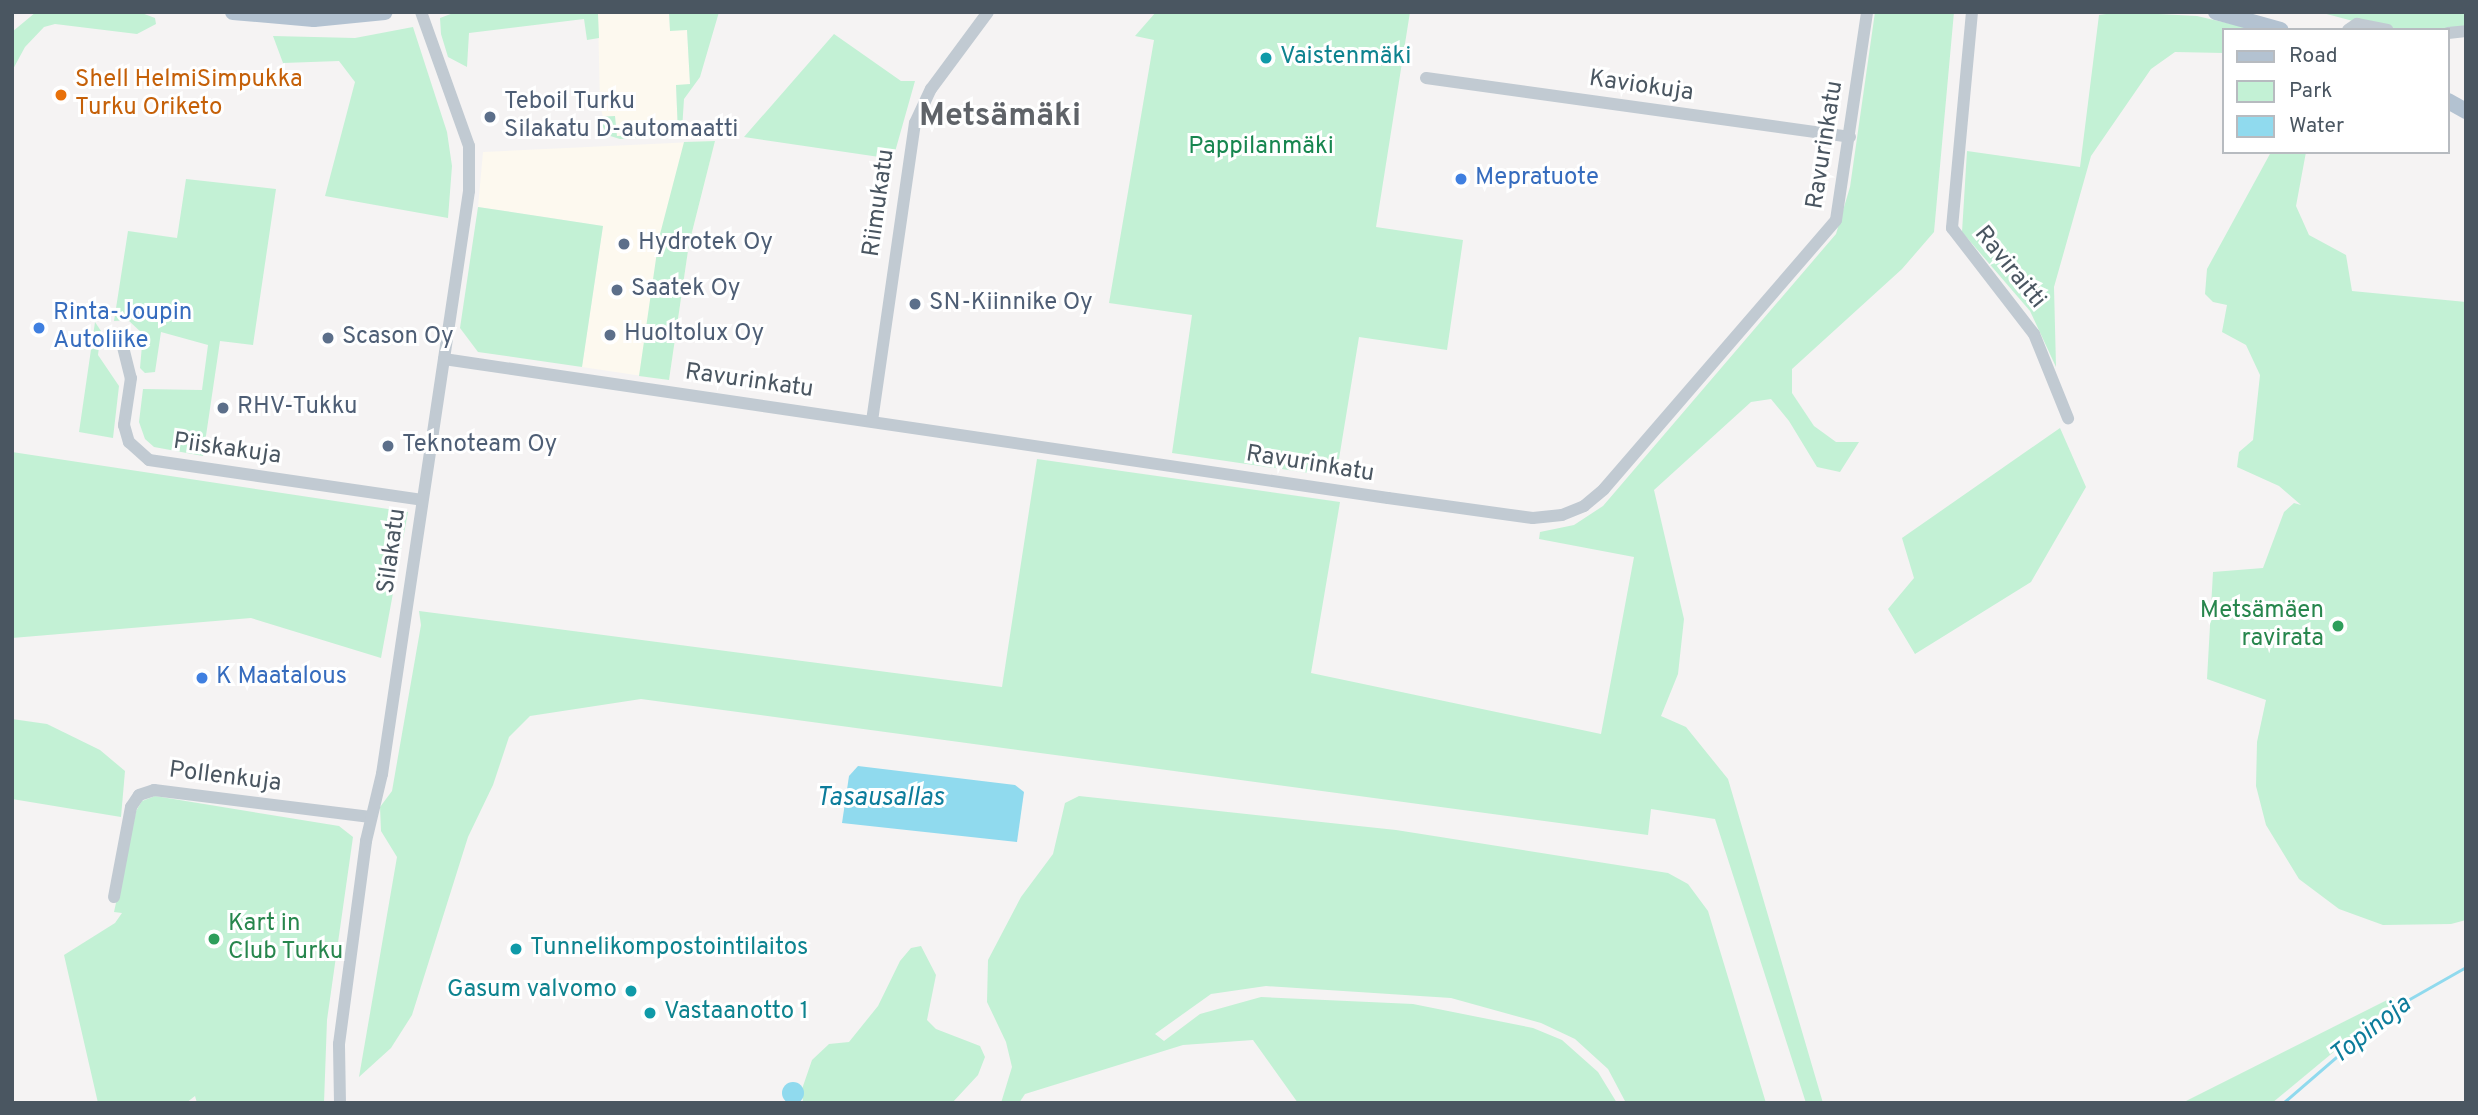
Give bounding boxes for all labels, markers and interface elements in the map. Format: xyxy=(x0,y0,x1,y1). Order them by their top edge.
legend xyxy=(2222,28,2450,154)
text: Road xyxy=(2289,43,2338,70)
place label: Vaistenmäki xyxy=(1280,44,1411,72)
marker: Vaistenmäki xyxy=(1258,50,1274,66)
street label: Kaviokuja xyxy=(1587,65,1695,109)
place label: Shell HelmiSimpukka Turku Oriketo xyxy=(75,67,303,123)
text: Park xyxy=(2289,78,2332,105)
street label: Ravurinkatu xyxy=(1802,79,1850,211)
marker: Shell HelmiSimpukka Turku Oriketo xyxy=(53,87,69,103)
place label: Teboil Turku Silakatu D-automaatti xyxy=(504,89,738,145)
district label: Metsämäki xyxy=(919,98,1081,136)
marker: Teboil Turku Silakatu D-automaatti xyxy=(482,109,498,125)
text: Water xyxy=(2289,113,2344,140)
park label: Pappilanmäki xyxy=(1188,134,1334,162)
street label: Riimukatu xyxy=(858,147,902,259)
place label: Mepratuote xyxy=(1475,165,1599,193)
marker: Mepratuote xyxy=(1453,171,1469,187)
street label: Raviraitti xyxy=(1967,221,2051,315)
place label: Hydrotek Oy xyxy=(638,230,773,258)
marker: Hydrotek Oy xyxy=(616,236,632,252)
place label: Saatek Oy xyxy=(631,276,740,304)
marker: Saatek Oy xyxy=(609,282,625,298)
place label: SN-Kiinnike Oy xyxy=(929,290,1093,318)
marker: SN-Kiinnike Oy xyxy=(907,296,923,312)
place label: Rinta-Joupin Autoliike xyxy=(53,300,192,356)
marker: Rinta-Joupin Autoliike xyxy=(31,320,47,336)
place label: Huoltolux Oy xyxy=(624,321,764,349)
place label: Scason Oy xyxy=(342,324,454,352)
marker: Huoltolux Oy xyxy=(602,327,618,343)
marker: Scason Oy xyxy=(320,330,336,346)
street label: Ravurinkatu xyxy=(683,359,815,405)
place label: RHV-Tukku xyxy=(237,394,358,422)
marker: RHV-Tukku xyxy=(215,400,231,416)
street label: Piiskakuja xyxy=(171,428,283,472)
place label: Teknoteam Oy xyxy=(402,432,557,460)
marker: Teknoteam Oy xyxy=(380,438,396,454)
street label: Ravurinkatu xyxy=(1244,441,1376,489)
street label: Silakatu xyxy=(373,507,413,595)
place label: Metsämäen ravirata xyxy=(2200,598,2324,654)
marker: Metsämäen ravirata xyxy=(2330,618,2346,634)
place label: K Maatalous xyxy=(216,664,347,692)
marker: K Maatalous xyxy=(194,670,210,686)
street label: Pollenkuja xyxy=(167,757,283,799)
water label: Tasausallas xyxy=(816,783,944,815)
place label: Kart in Club Turku xyxy=(228,911,344,967)
marker: Kart in Club Turku xyxy=(206,931,222,947)
place label: Tunnelikompostointilaitos xyxy=(530,935,808,963)
marker: Tunnelikompostointilaitos xyxy=(508,941,524,957)
place label: Gasum valvomo xyxy=(447,977,617,1005)
marker: Gasum valvomo xyxy=(623,983,639,999)
water label: Topinoja xyxy=(2324,990,2418,1072)
place label: Vastaanotto 1 xyxy=(664,999,809,1027)
marker: Vastaanotto 1 xyxy=(642,1005,658,1021)

